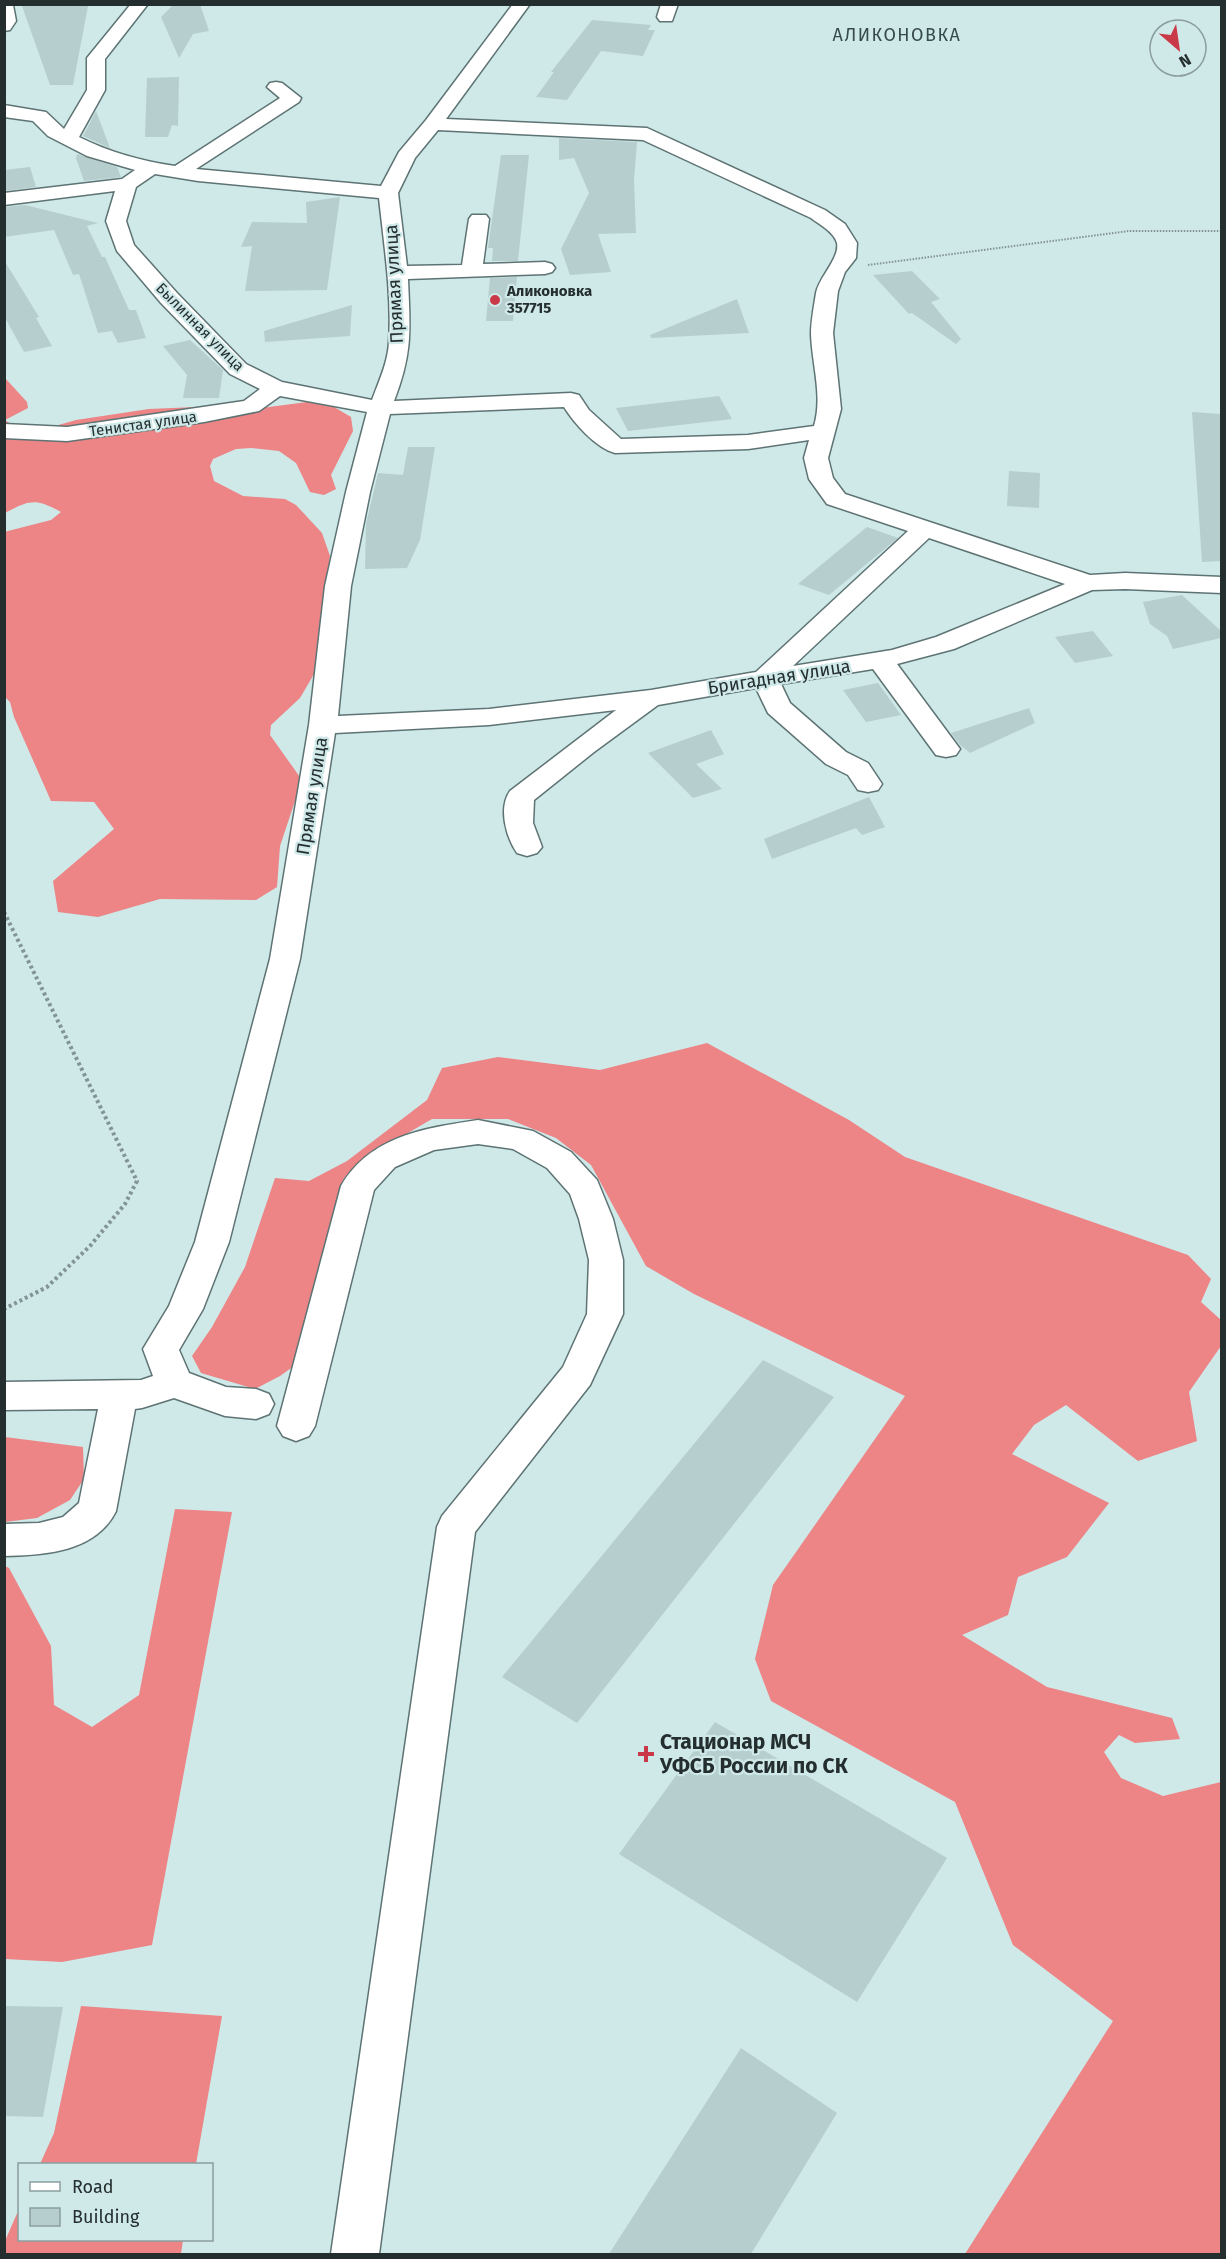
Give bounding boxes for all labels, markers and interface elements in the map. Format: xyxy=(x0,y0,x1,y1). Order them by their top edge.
north arrow xyxy=(1148,18,1208,78)
district label: АЛИКОНОВКА xyxy=(833,24,961,46)
text: N xyxy=(1176,50,1194,72)
street label: Прямая улица xyxy=(380,224,408,344)
street label: Былинная улица xyxy=(152,279,248,375)
place label: Аликоновка 357715 xyxy=(506,282,592,317)
marker: Аликоновка 357715 xyxy=(488,293,502,307)
street label: Тенистая улица xyxy=(88,408,198,440)
street label: Бригадная улица xyxy=(706,655,852,699)
street label: Прямая улица xyxy=(292,735,332,857)
place label: Стационар МСЧ УФСБ России по СК xyxy=(659,1729,849,1779)
marker: Стационар МСЧ УФСБ России по СК xyxy=(637,1745,655,1763)
legend xyxy=(18,2163,213,2241)
text: Road xyxy=(72,2176,114,2198)
text: Building xyxy=(72,2206,140,2228)

